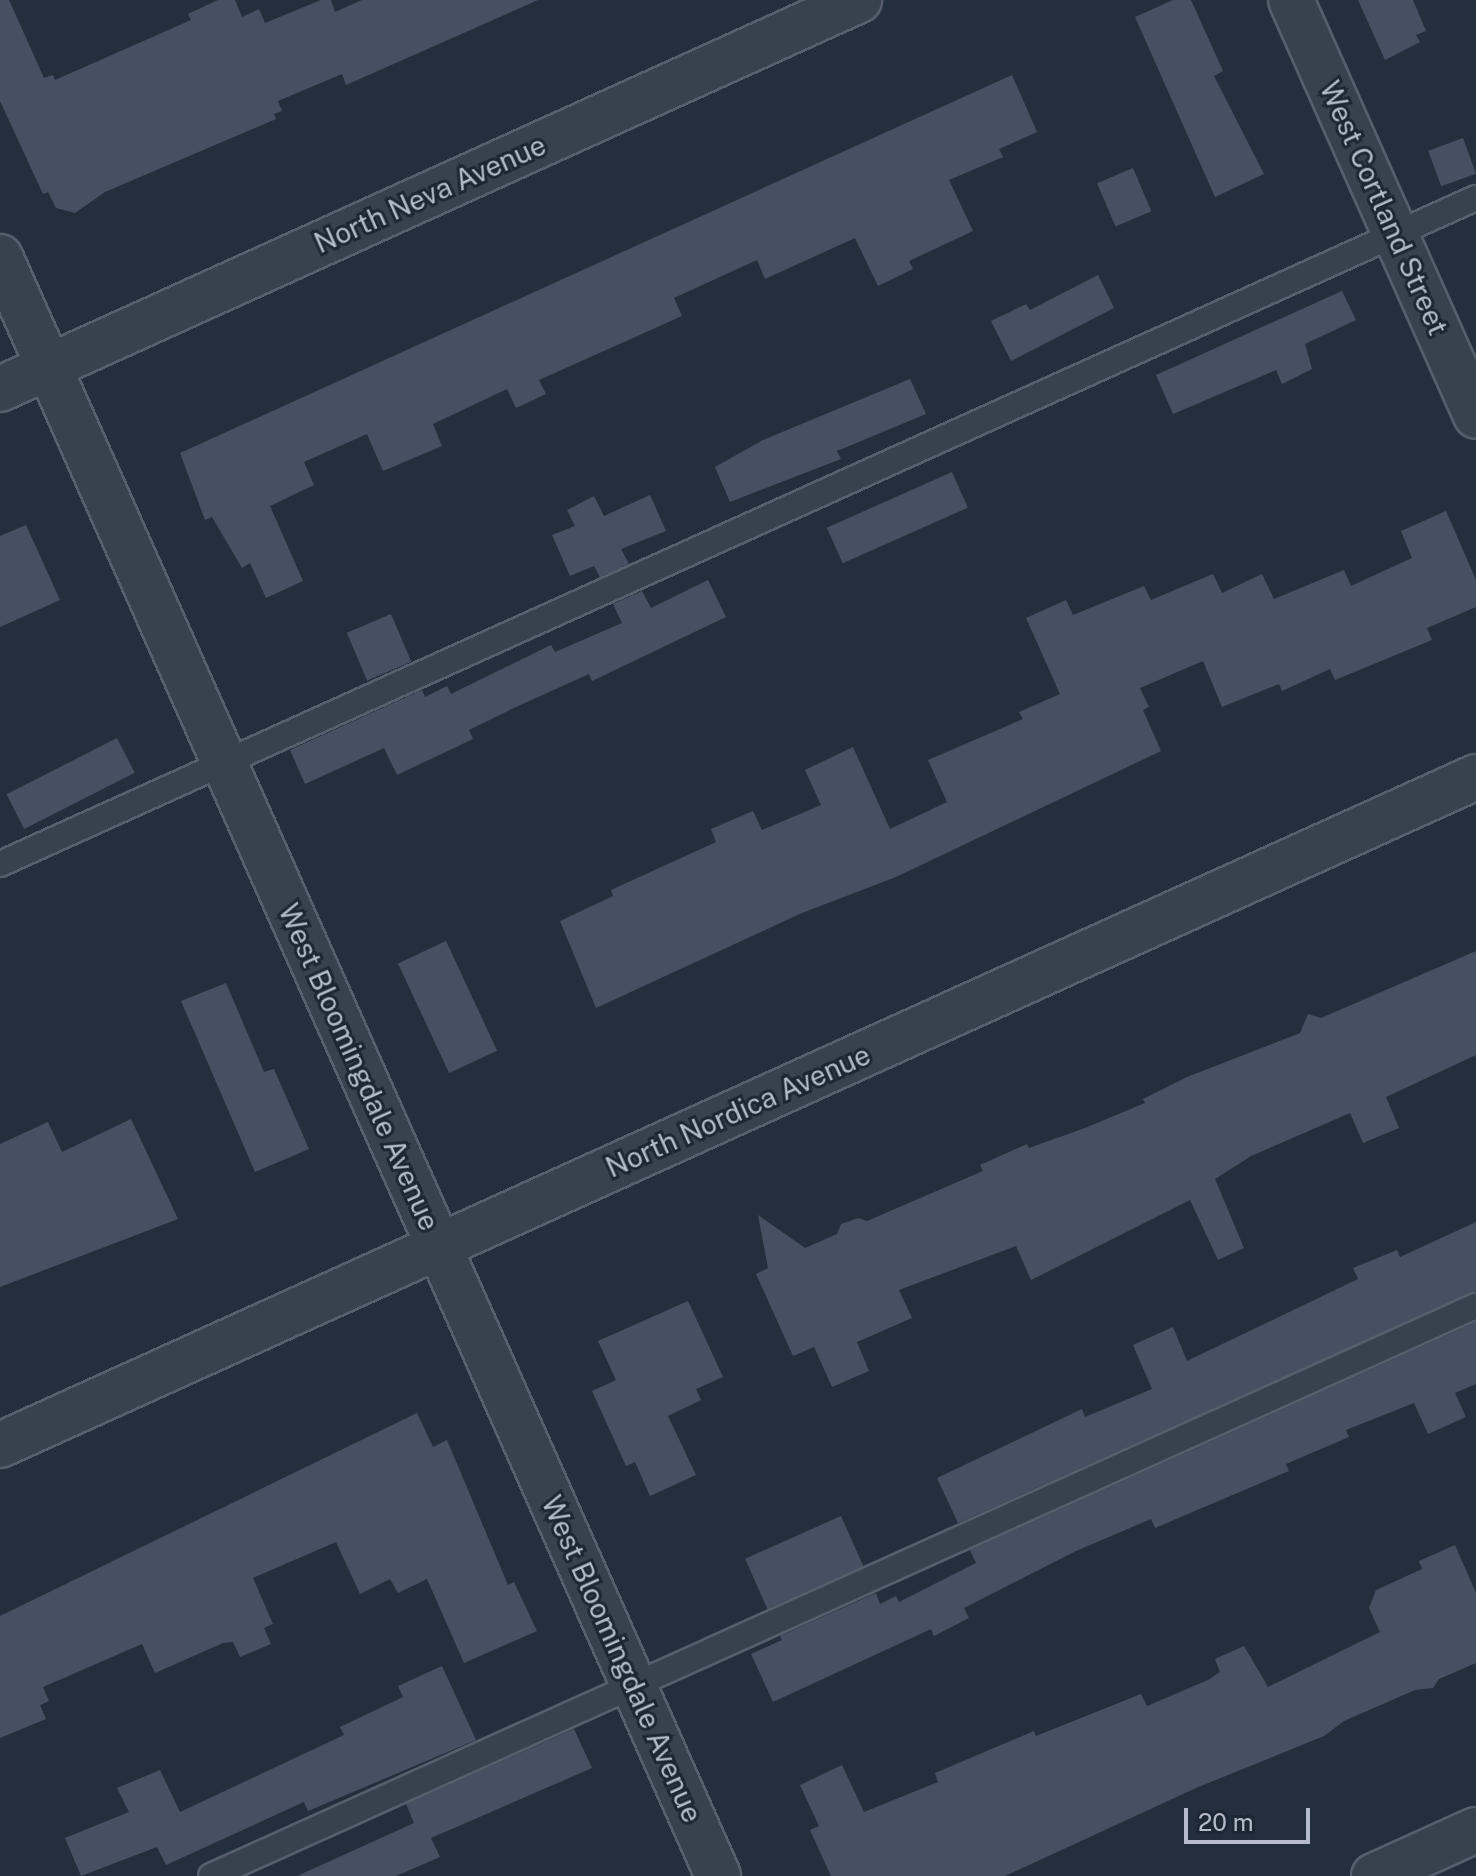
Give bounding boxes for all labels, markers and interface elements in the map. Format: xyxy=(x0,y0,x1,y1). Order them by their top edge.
street label: West Cortland Street xyxy=(1313,76,1455,340)
street label: North Neva Avenue xyxy=(309,128,551,260)
street label: West Bloomingdale Avenue xyxy=(272,898,446,1236)
street label: North Nordica Avenue xyxy=(601,1038,875,1184)
street label: West Bloomingdale Avenue xyxy=(535,1490,709,1828)
scale bar xyxy=(1188,1792,1314,1842)
text: 20 m xyxy=(1198,1808,1254,1836)

